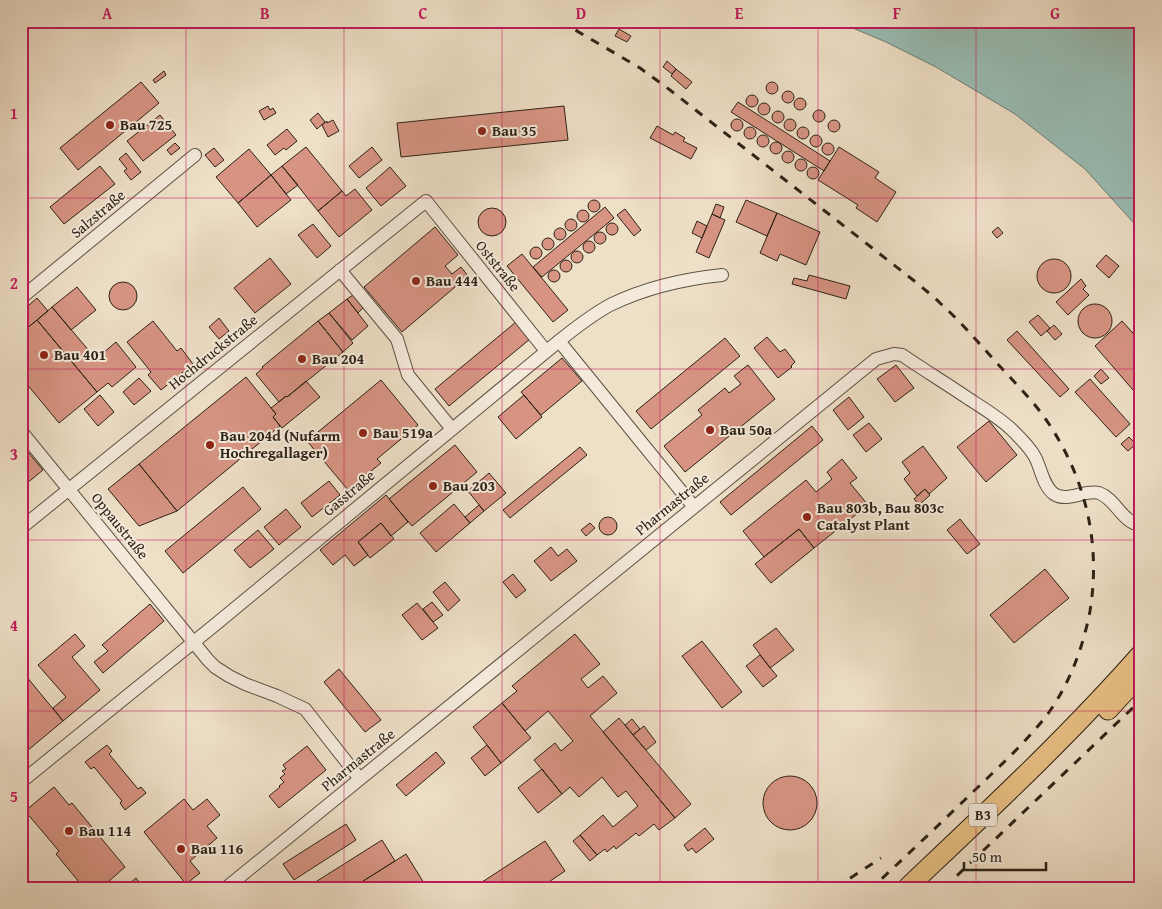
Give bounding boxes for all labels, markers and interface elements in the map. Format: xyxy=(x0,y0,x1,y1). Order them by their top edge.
text: A xyxy=(102,1,113,25)
text: B xyxy=(260,1,270,25)
text: C xyxy=(418,1,428,25)
text: D xyxy=(576,1,586,25)
text: E xyxy=(735,1,744,25)
text: F xyxy=(893,1,901,25)
text: G xyxy=(1050,1,1060,25)
text: 1 xyxy=(10,101,18,125)
place label: Bau 725 xyxy=(120,114,172,135)
marker: Bau 725 xyxy=(104,119,116,131)
place label: Bau 35 xyxy=(492,120,536,141)
marker: Bau 35 xyxy=(476,125,488,137)
street label: Salzstraße xyxy=(66,185,129,243)
street label: Oststraße xyxy=(471,236,526,296)
place label: Bau 444 xyxy=(426,270,478,291)
text: 2 xyxy=(10,271,18,295)
marker: Bau 444 xyxy=(410,275,422,287)
street label: Hochdruckstraße xyxy=(164,309,262,394)
place label: Bau 401 xyxy=(54,344,106,365)
place label: Bau 204 xyxy=(312,348,364,369)
marker: Bau 401 xyxy=(38,349,50,361)
marker: Bau 204 xyxy=(296,353,308,365)
place label: Bau 50a xyxy=(720,419,772,440)
place label: Bau 519a xyxy=(373,422,433,443)
marker: Bau 50a xyxy=(704,424,716,436)
place label: Bau 204d (Nufarm Hochregallager) xyxy=(220,425,341,463)
marker: Bau 519a xyxy=(357,427,369,439)
marker: Bau 204d (Nufarm Hochregallager) xyxy=(204,439,216,451)
text: 3 xyxy=(10,442,18,466)
street label: Gasstraße xyxy=(318,465,379,521)
street label: Pharmastraße xyxy=(630,467,713,540)
place label: Bau 203 xyxy=(443,475,495,496)
marker: Bau 203 xyxy=(427,480,439,492)
street label: Oppaustraße xyxy=(87,488,154,564)
place label: Bau 803b, Bau 803c Catalyst Plant xyxy=(817,497,944,535)
marker: Bau 803b, Bau 803c Catalyst Plant xyxy=(801,511,813,523)
text: 4 xyxy=(10,613,18,637)
street label: Pharmastraße xyxy=(316,723,399,796)
text: 5 xyxy=(10,784,18,808)
road number: B3 xyxy=(969,804,997,826)
place label: Bau 114 xyxy=(79,820,131,841)
marker: Bau 114 xyxy=(63,825,75,837)
place label: Bau 116 xyxy=(191,838,243,859)
scale bar xyxy=(964,839,1047,871)
marker: Bau 116 xyxy=(175,843,187,855)
text: 50 m xyxy=(972,846,1003,867)

